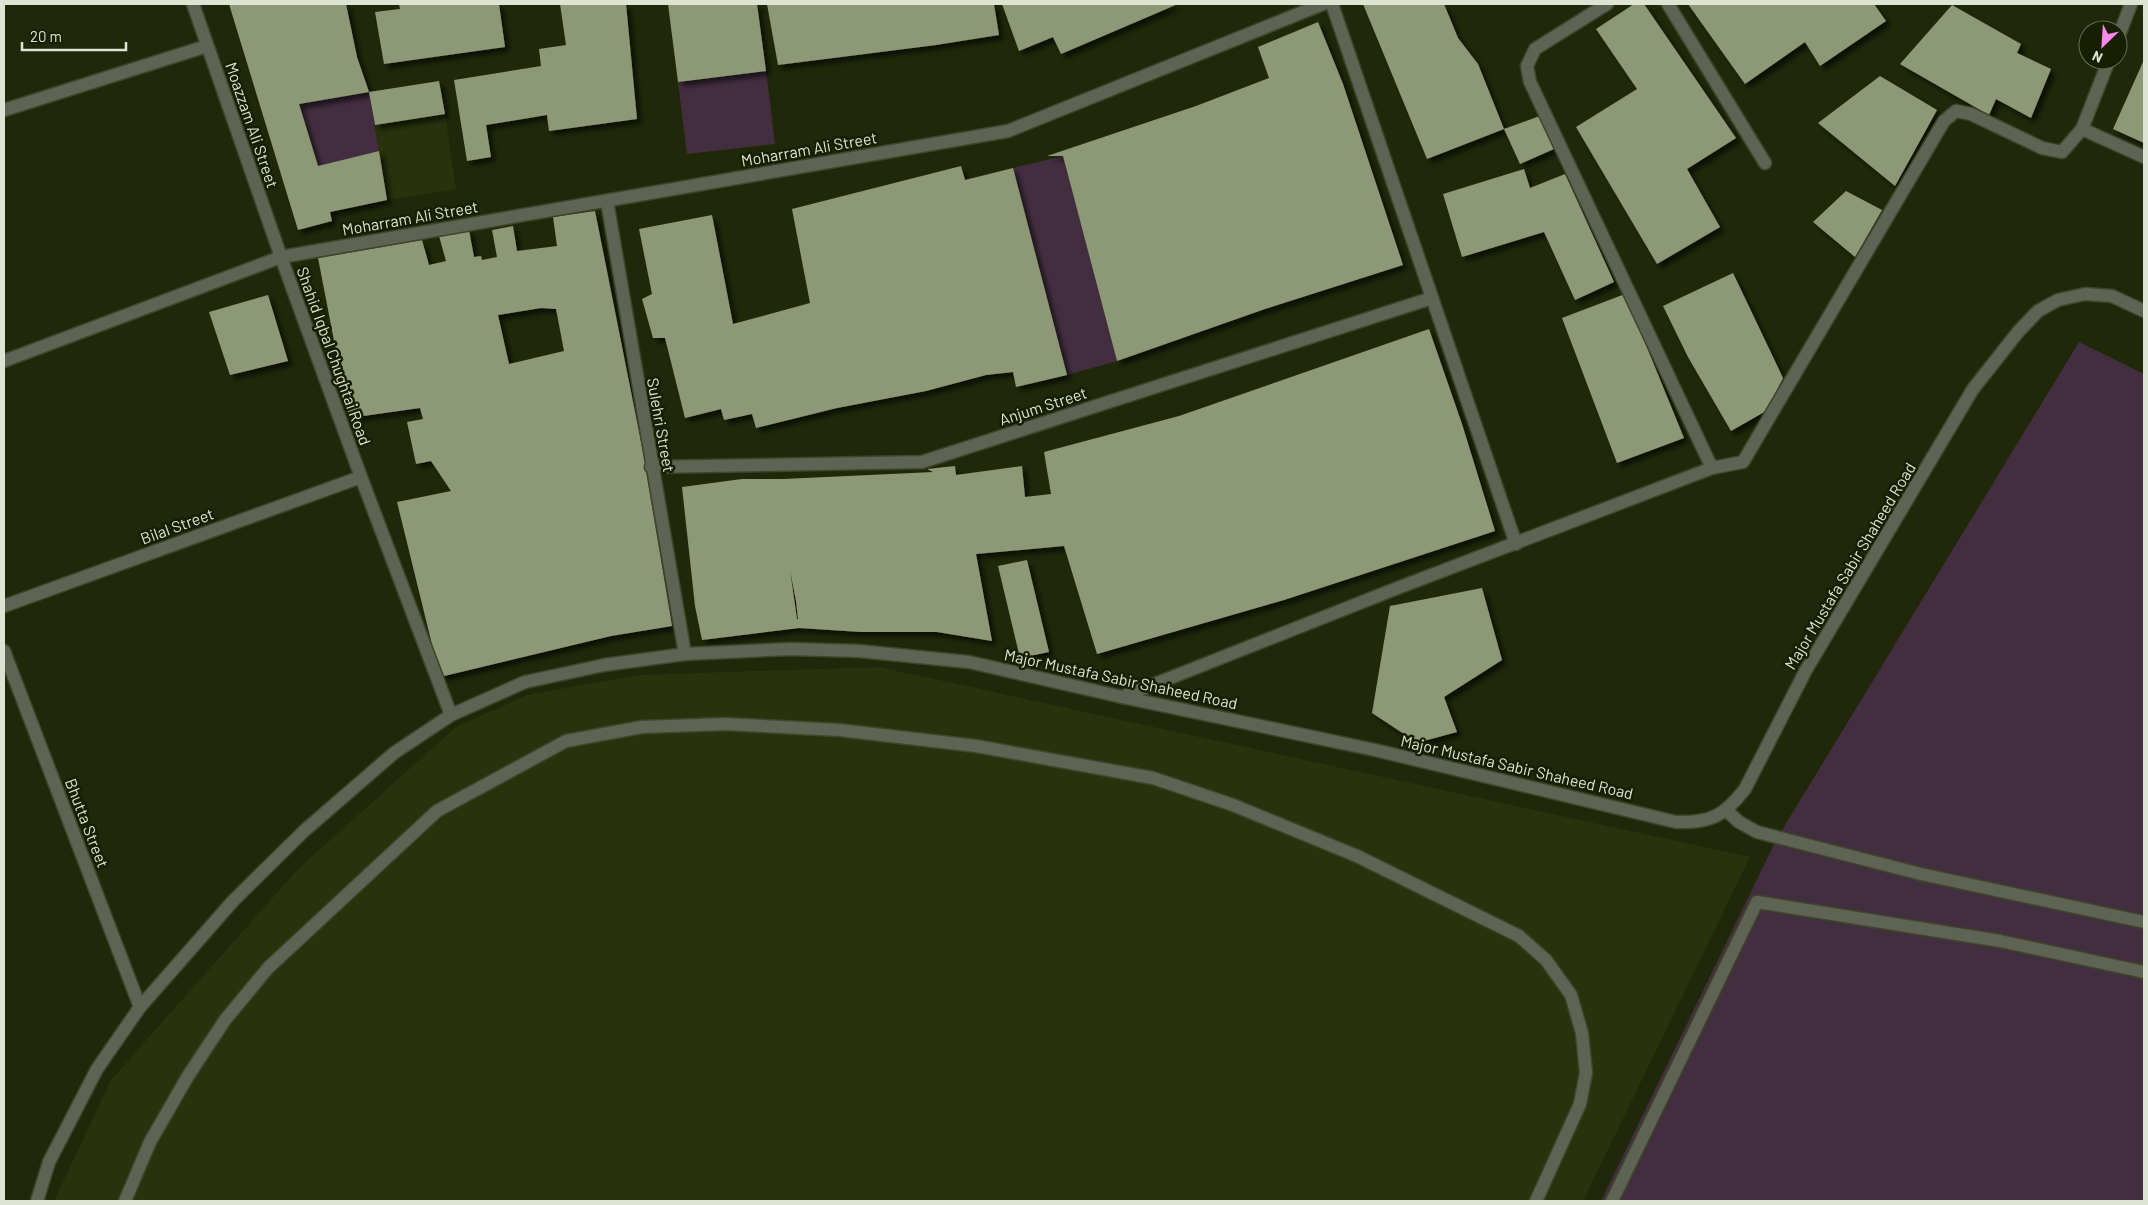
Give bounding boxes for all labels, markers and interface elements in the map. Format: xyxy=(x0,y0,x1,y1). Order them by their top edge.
scale bar xyxy=(22,20,126,52)
north arrow xyxy=(2078,20,2128,70)
text: 20 m xyxy=(30,27,62,45)
text: N xyxy=(2089,48,2105,67)
street label: Moazzam Ali Street xyxy=(222,60,283,190)
street label: Moharram Ali Street xyxy=(740,127,878,170)
street label: Moharram Ali Street xyxy=(341,196,479,239)
street label: Shahid Iqbal Chughtai Road xyxy=(293,264,376,448)
street label: Sulehri Street xyxy=(644,376,679,474)
street label: Anjum Street xyxy=(997,382,1089,429)
street label: Major Mustafa Sabir Shaheed Road xyxy=(1780,459,1919,673)
street label: Bilal Street xyxy=(138,504,216,548)
street label: Major Mustafa Sabir Shaheed Road xyxy=(1003,644,1240,713)
street label: Major Mustafa Sabir Shaheed Road xyxy=(1399,730,1635,803)
street label: Bhutta Street xyxy=(62,776,113,870)

